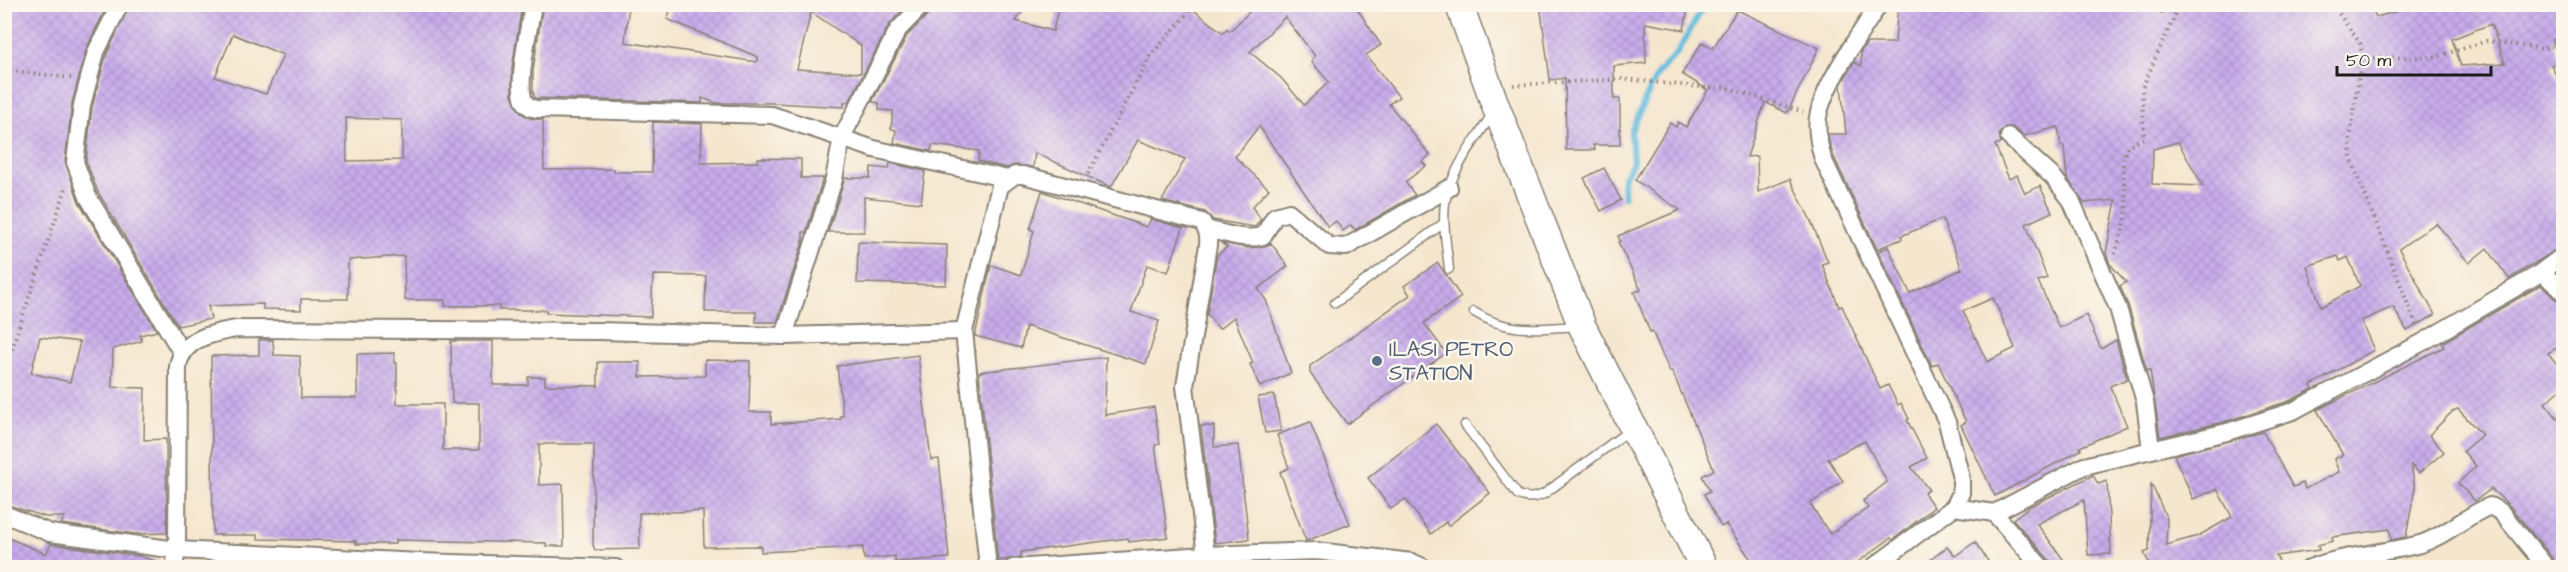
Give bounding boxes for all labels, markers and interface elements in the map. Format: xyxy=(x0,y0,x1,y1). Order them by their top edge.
scale bar xyxy=(2337,39,2492,77)
text: 50 m xyxy=(2346,48,2391,73)
place label: ILASI PETRO STATION xyxy=(1389,335,1513,388)
marker: ILASI PETRO STATION xyxy=(1370,354,1384,368)

